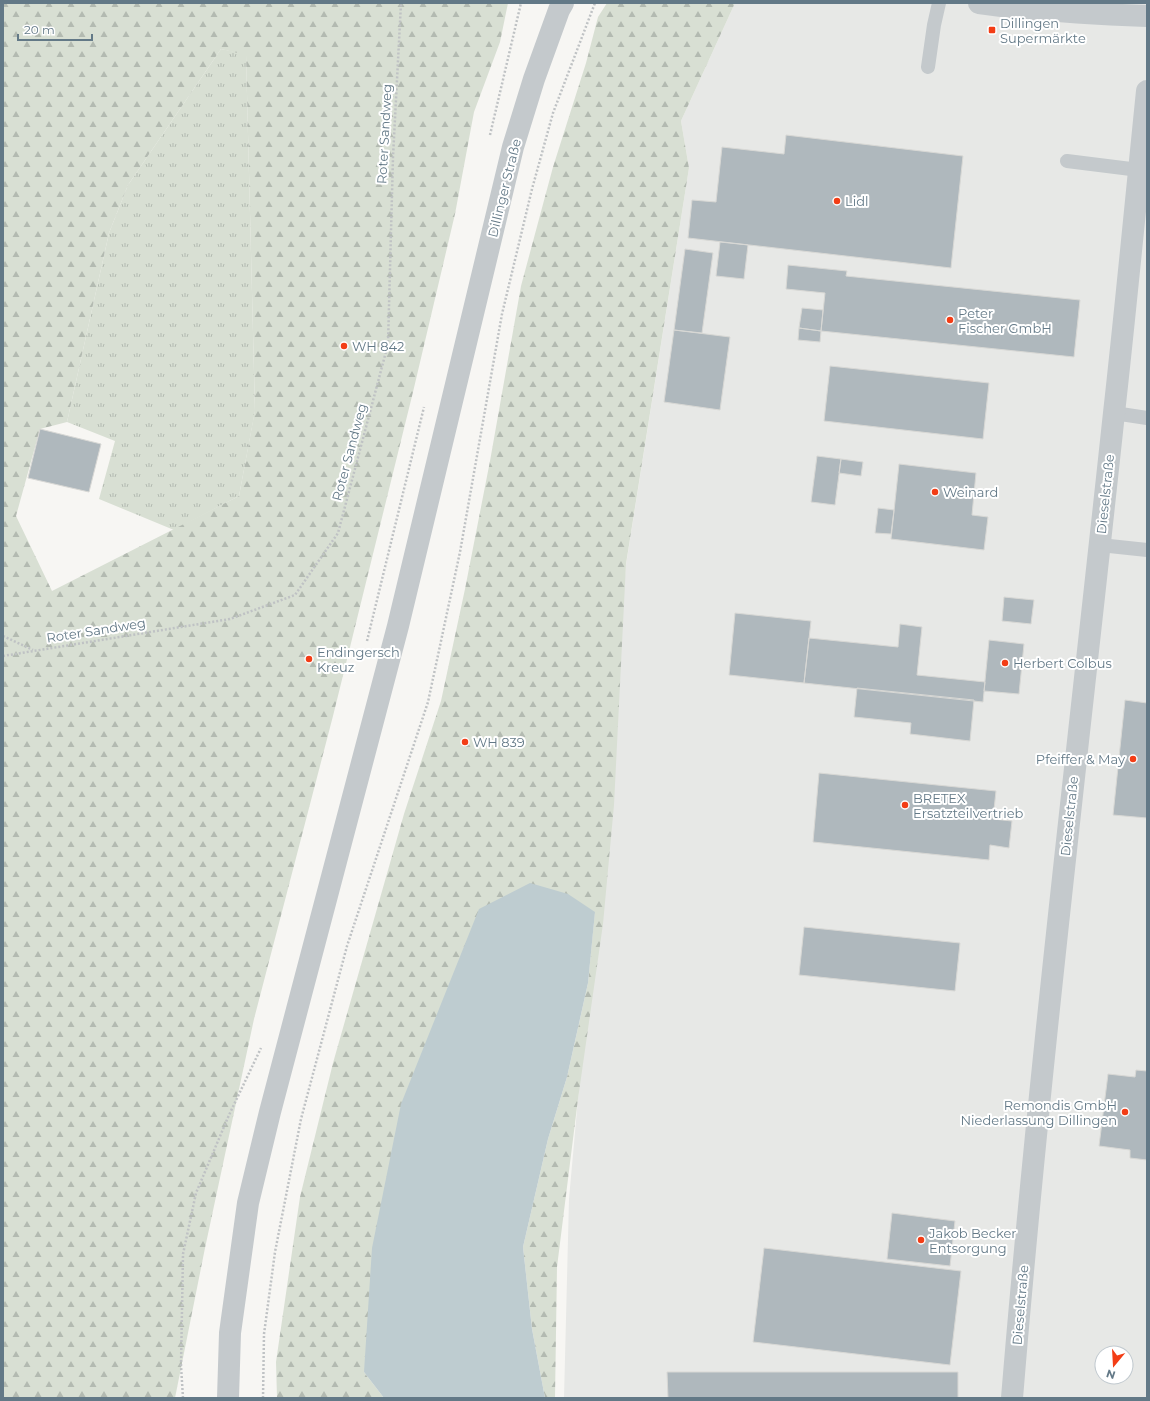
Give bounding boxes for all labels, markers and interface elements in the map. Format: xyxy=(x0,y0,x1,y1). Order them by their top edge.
place label: Dillingen Supermärkte xyxy=(1000,15,1086,46)
scale bar xyxy=(18,16,92,42)
text: 20 m xyxy=(24,22,55,37)
marker: Dillingen Supermärkte xyxy=(987,25,997,35)
street label: Roter Sandweg xyxy=(373,83,395,185)
street label: Dillinger Straße xyxy=(484,137,524,239)
place label: Lidl xyxy=(845,193,868,209)
marker: Lidl xyxy=(832,196,842,206)
place label: Peter Fischer GmbH xyxy=(958,305,1052,336)
marker: Peter Fischer GmbH xyxy=(945,315,955,325)
place label: WH 842 xyxy=(352,338,404,354)
marker: WH 842 xyxy=(339,341,349,351)
street label: Roter Sandweg xyxy=(328,401,370,503)
street label: Dieselstraße xyxy=(1093,453,1117,535)
place label: Weinard xyxy=(943,484,998,500)
marker: Weinard xyxy=(930,487,940,497)
street label: Roter Sandweg xyxy=(45,614,147,646)
place label: Endingersch Kreuz xyxy=(317,644,400,675)
marker: Endingersch Kreuz xyxy=(304,654,314,664)
place label: Herbert Colbus xyxy=(1013,655,1112,671)
marker: Herbert Colbus xyxy=(1000,658,1010,668)
place label: WH 839 xyxy=(473,734,525,750)
marker: WH 839 xyxy=(460,737,470,747)
place label: Pfeiffer & May xyxy=(1036,751,1126,767)
marker: Pfeiffer & May xyxy=(1128,754,1138,764)
street label: Dieselstraße xyxy=(1057,775,1081,857)
place label: BRETEX Ersatzteilvertrieb xyxy=(913,790,1024,821)
marker: BRETEX Ersatzteilvertrieb xyxy=(900,800,910,810)
place label: Remondis GmbH Niederlassung Dillingen xyxy=(961,1097,1117,1128)
marker: Remondis GmbH Niederlassung Dillingen xyxy=(1120,1107,1130,1117)
place label: Jakob Becker Entsorgung xyxy=(928,1225,1017,1256)
marker: Jakob Becker Entsorgung xyxy=(916,1235,926,1245)
street label: Dieselstraße xyxy=(1009,1264,1031,1346)
north arrow xyxy=(1094,1345,1134,1385)
text: N xyxy=(1105,1366,1117,1383)

